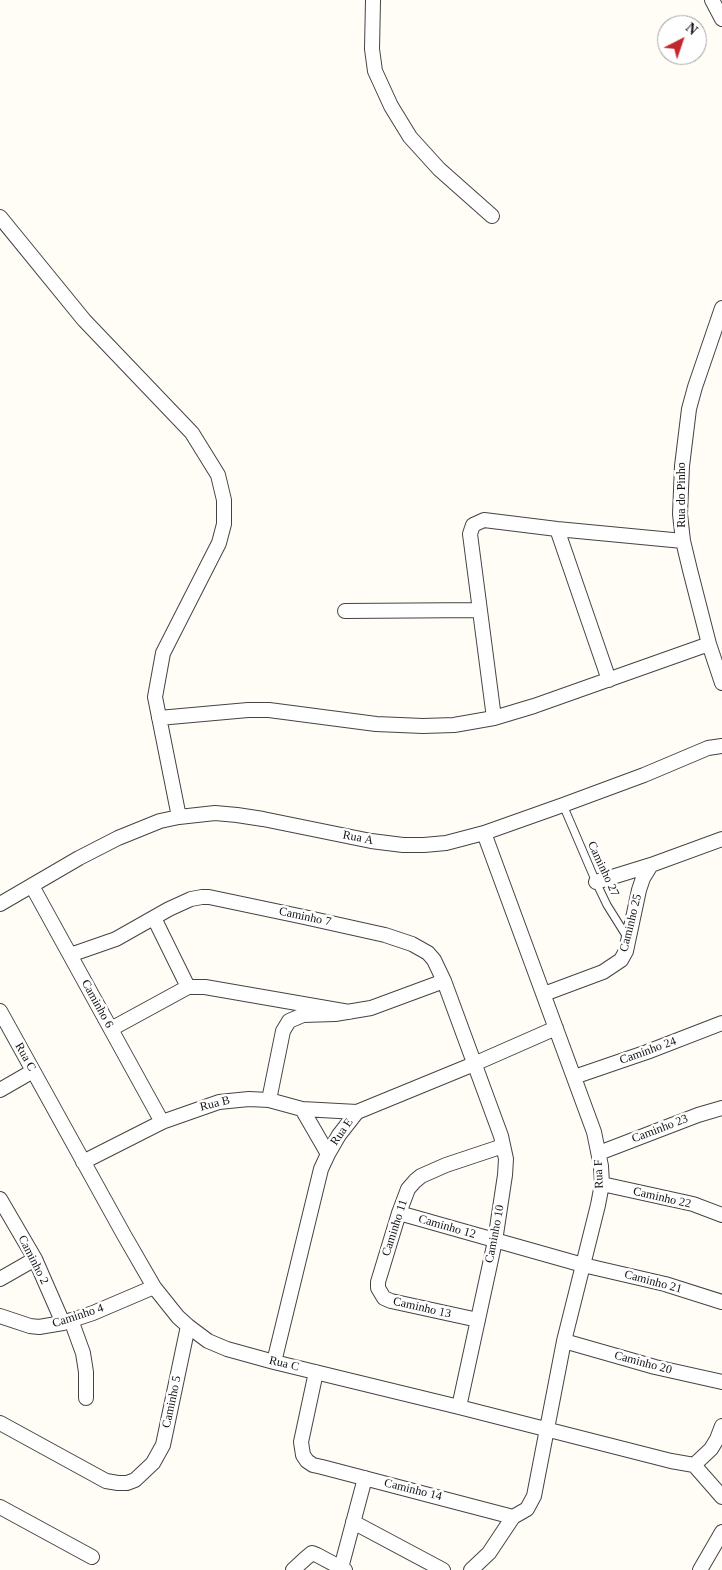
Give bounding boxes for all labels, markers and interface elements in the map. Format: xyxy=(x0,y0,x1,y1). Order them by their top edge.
north arrow xyxy=(657,15,707,65)
text: N xyxy=(683,20,700,38)
street label: Rua do Pinho xyxy=(675,462,689,528)
street label: Rua A xyxy=(341,828,375,848)
street label: Caminho 27 xyxy=(584,839,622,899)
street label: Caminho 25 xyxy=(617,893,645,953)
street label: Caminho 7 xyxy=(278,904,332,930)
street label: Caminho 6 xyxy=(78,977,116,1031)
street label: Caminho 24 xyxy=(618,1034,678,1068)
street label: Rua C xyxy=(11,1040,39,1074)
street label: Rua B xyxy=(199,1093,231,1115)
street label: Caminho 23 xyxy=(630,1112,690,1146)
street label: Rua E xyxy=(328,1116,356,1148)
street label: Rua F xyxy=(591,1159,607,1189)
street label: Caminho 22 xyxy=(632,1184,692,1212)
street label: Caminho 11 xyxy=(379,1198,411,1258)
street label: Caminho 10 xyxy=(482,1204,508,1264)
street label: Caminho 12 xyxy=(417,1212,477,1242)
street label: Caminho 2 xyxy=(15,1233,51,1287)
street label: Caminho 21 xyxy=(623,1267,683,1297)
street label: Caminho 13 xyxy=(392,1294,452,1322)
street label: Caminho 4 xyxy=(51,1301,105,1331)
street label: Caminho 20 xyxy=(613,1348,673,1378)
street label: Rua C xyxy=(268,1353,300,1375)
street label: Caminho 5 xyxy=(159,1375,185,1429)
street label: Caminho 14 xyxy=(383,1476,443,1504)

